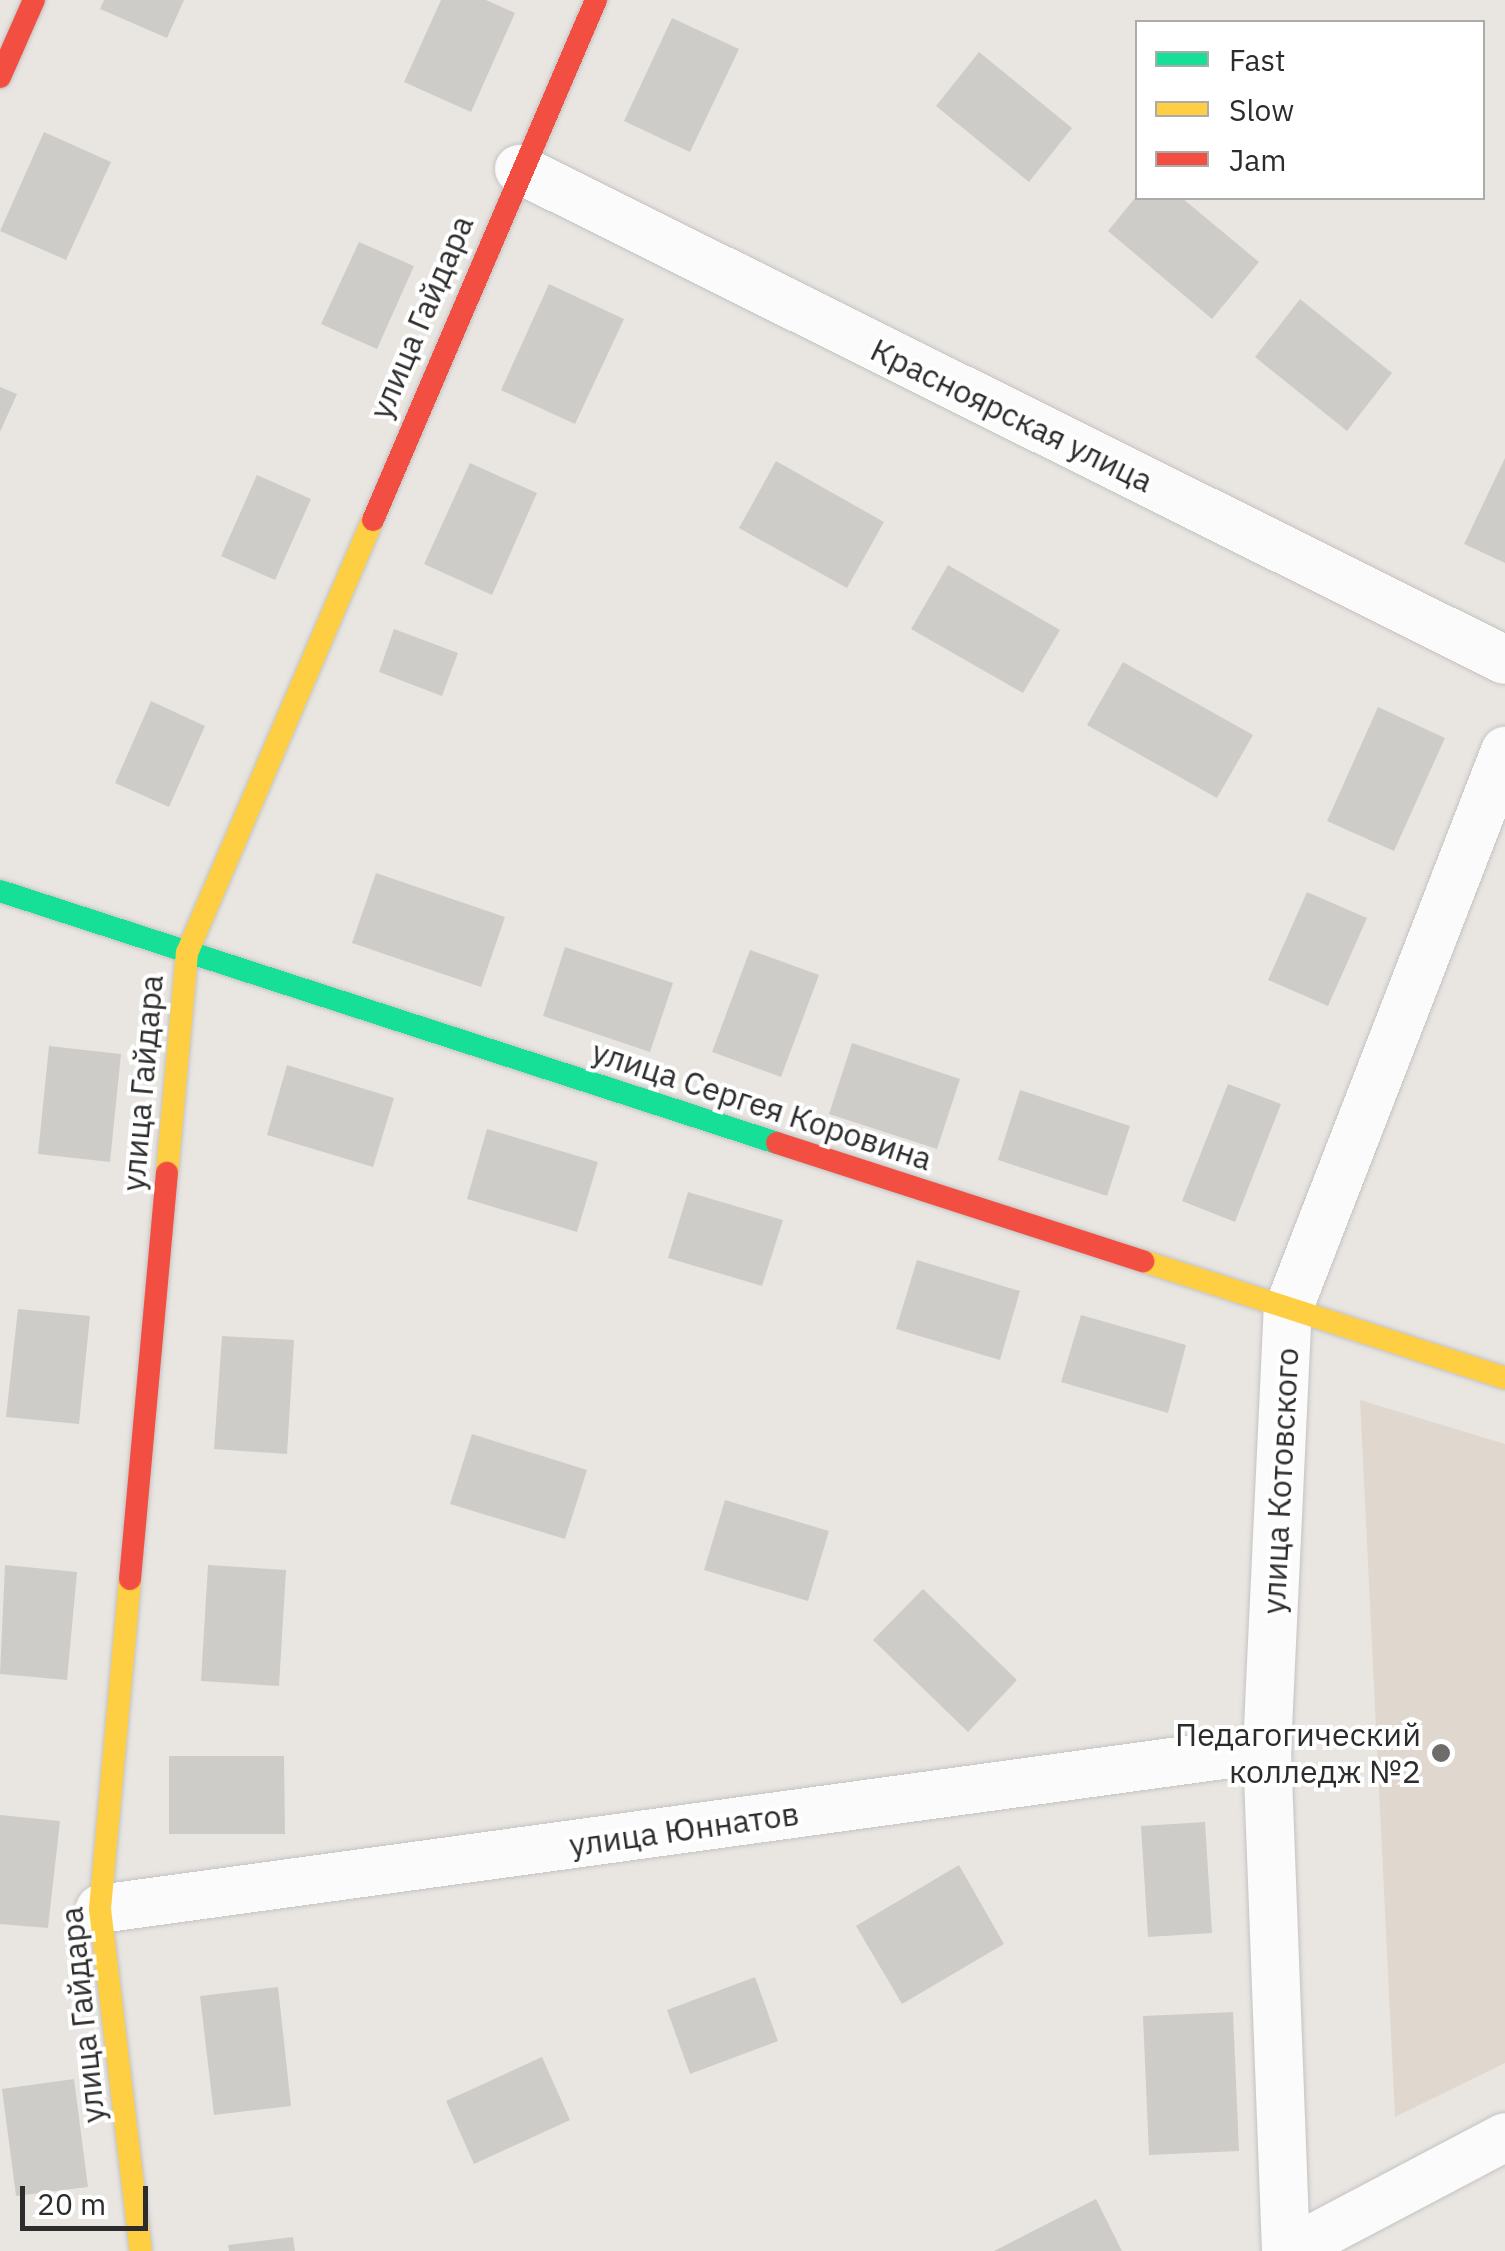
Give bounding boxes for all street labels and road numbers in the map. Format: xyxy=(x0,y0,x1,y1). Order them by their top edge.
street label: улица Гайдара xyxy=(361,210,481,424)
street label: Красноярская улица xyxy=(865,330,1159,500)
street label: улица Гайдара xyxy=(113,973,171,1193)
street label: улица Сергея Коровина xyxy=(587,1032,937,1178)
street label: улица Котовского xyxy=(1254,1347,1306,1615)
street label: улица Юннатов xyxy=(567,1794,801,1864)
street label: улица Гайдара xyxy=(52,1905,112,2125)

